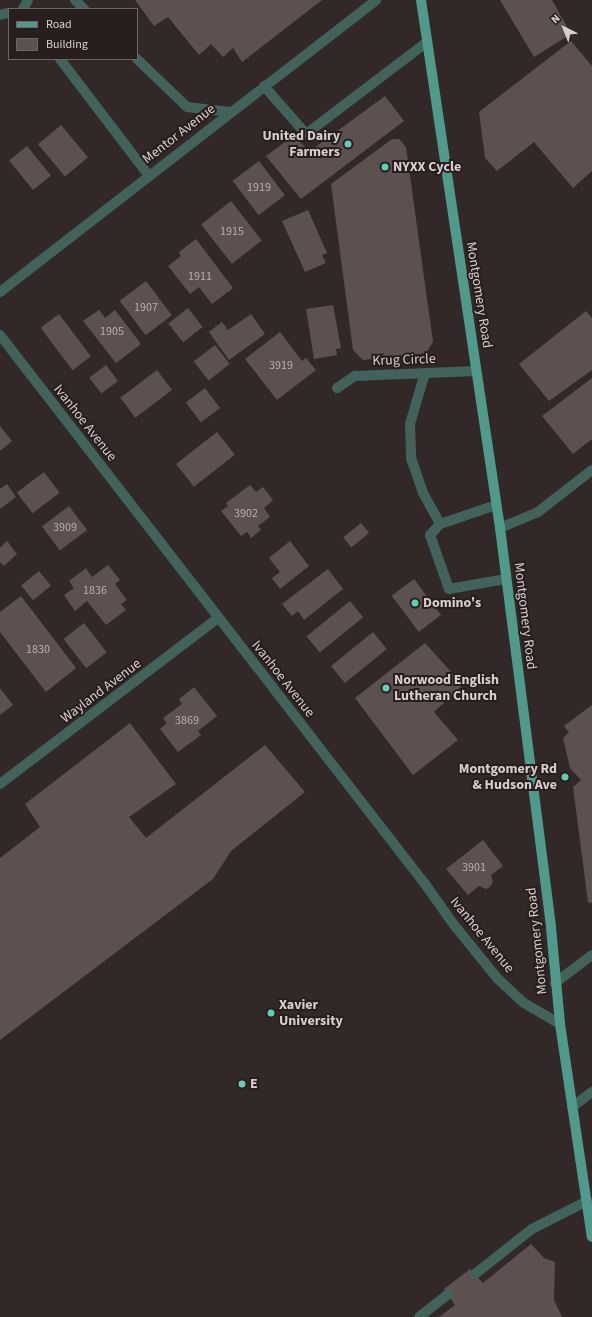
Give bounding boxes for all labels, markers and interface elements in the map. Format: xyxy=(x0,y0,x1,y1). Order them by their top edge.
legend xyxy=(8,8,138,60)
north arrow xyxy=(544,8,584,48)
text: N xyxy=(548,11,563,27)
text: Road xyxy=(46,16,72,33)
text: Building xyxy=(46,36,88,53)
street label: Mentor Avenue xyxy=(139,100,219,168)
place label: United Dairy Farmers xyxy=(263,128,340,160)
marker: United Dairy Farmers xyxy=(343,139,353,149)
place label: NYXX Cycle xyxy=(393,159,461,175)
marker: NYXX Cycle xyxy=(380,162,390,172)
house number: 1919 xyxy=(247,181,271,195)
house number: 1915 xyxy=(220,225,244,239)
street label: Montgomery Road xyxy=(462,241,496,349)
house number: 1911 xyxy=(188,270,212,284)
house number: 1907 xyxy=(134,301,158,315)
house number: 1905 xyxy=(100,325,124,339)
street label: Krug Circle xyxy=(372,350,436,370)
house number: 3919 xyxy=(269,359,293,373)
street label: Ivanhoe Avenue xyxy=(50,381,120,465)
house number: 3902 xyxy=(234,507,258,521)
house number: 3909 xyxy=(53,521,77,535)
street label: Montgomery Road xyxy=(510,562,540,670)
house number: 1836 xyxy=(83,584,107,598)
place label: Domino's xyxy=(423,595,481,611)
marker: Domino's xyxy=(410,598,420,608)
street label: Ivanhoe Avenue xyxy=(248,637,318,721)
house number: 1830 xyxy=(26,643,50,657)
street label: Wayland Avenue xyxy=(57,655,145,727)
place label: Norwood English Lutheran Church xyxy=(394,672,499,704)
marker: Norwood English Lutheran Church xyxy=(381,683,391,693)
house number: 3869 xyxy=(175,714,199,728)
place label: Montgomery Rd & Hudson Ave xyxy=(459,761,557,794)
marker: Montgomery Rd & Hudson Ave xyxy=(560,772,570,782)
house number: 3901 xyxy=(462,861,486,875)
street label: Montgomery Road xyxy=(523,887,551,995)
street label: Ivanhoe Avenue xyxy=(446,894,518,976)
place label: Xavier University xyxy=(279,997,343,1030)
marker: Xavier University xyxy=(266,1008,276,1018)
place label: E xyxy=(250,1076,258,1092)
marker: E xyxy=(237,1079,247,1089)

